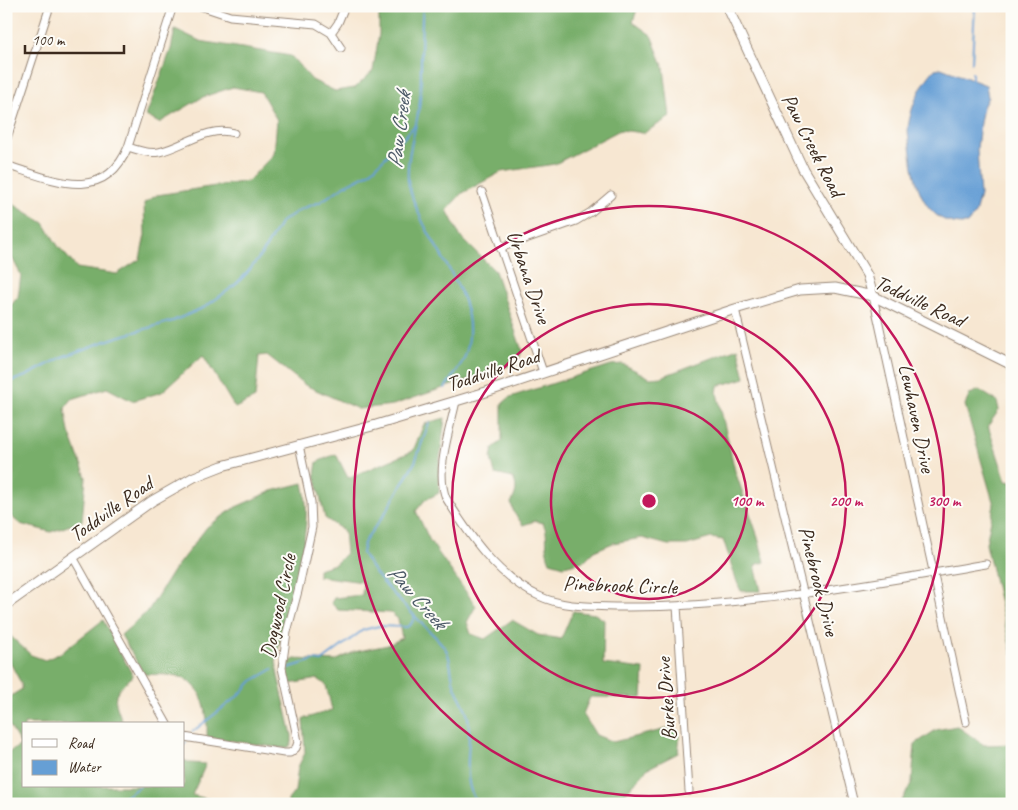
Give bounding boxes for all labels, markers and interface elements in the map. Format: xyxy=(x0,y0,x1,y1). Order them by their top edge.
scale bar xyxy=(25,22,124,54)
text: 100 m xyxy=(32,31,66,50)
water label: Paw Creek xyxy=(380,87,418,170)
street label: Paw Creek Road xyxy=(776,89,852,204)
street label: Urbana Drive xyxy=(501,227,558,329)
street label: Toddville Road xyxy=(871,269,972,334)
street label: Toddville Road xyxy=(443,342,546,397)
street label: Lewhaven Drive xyxy=(893,361,941,476)
street label: Toddville Road xyxy=(64,469,160,547)
centre of rings xyxy=(640,492,658,510)
text: 100 m xyxy=(731,492,765,511)
text: 200 m xyxy=(830,492,864,511)
text: 300 m xyxy=(928,492,962,511)
street label: Pinebrook Drive xyxy=(793,524,845,640)
street label: Dogwood Circle xyxy=(254,551,302,660)
water label: Paw Creek xyxy=(381,559,456,638)
street label: Pinebrook Circle xyxy=(563,570,679,600)
street label: Burke Drive xyxy=(650,654,682,741)
legend xyxy=(22,722,185,788)
text: Road xyxy=(68,734,95,753)
text: Water xyxy=(68,758,102,777)

